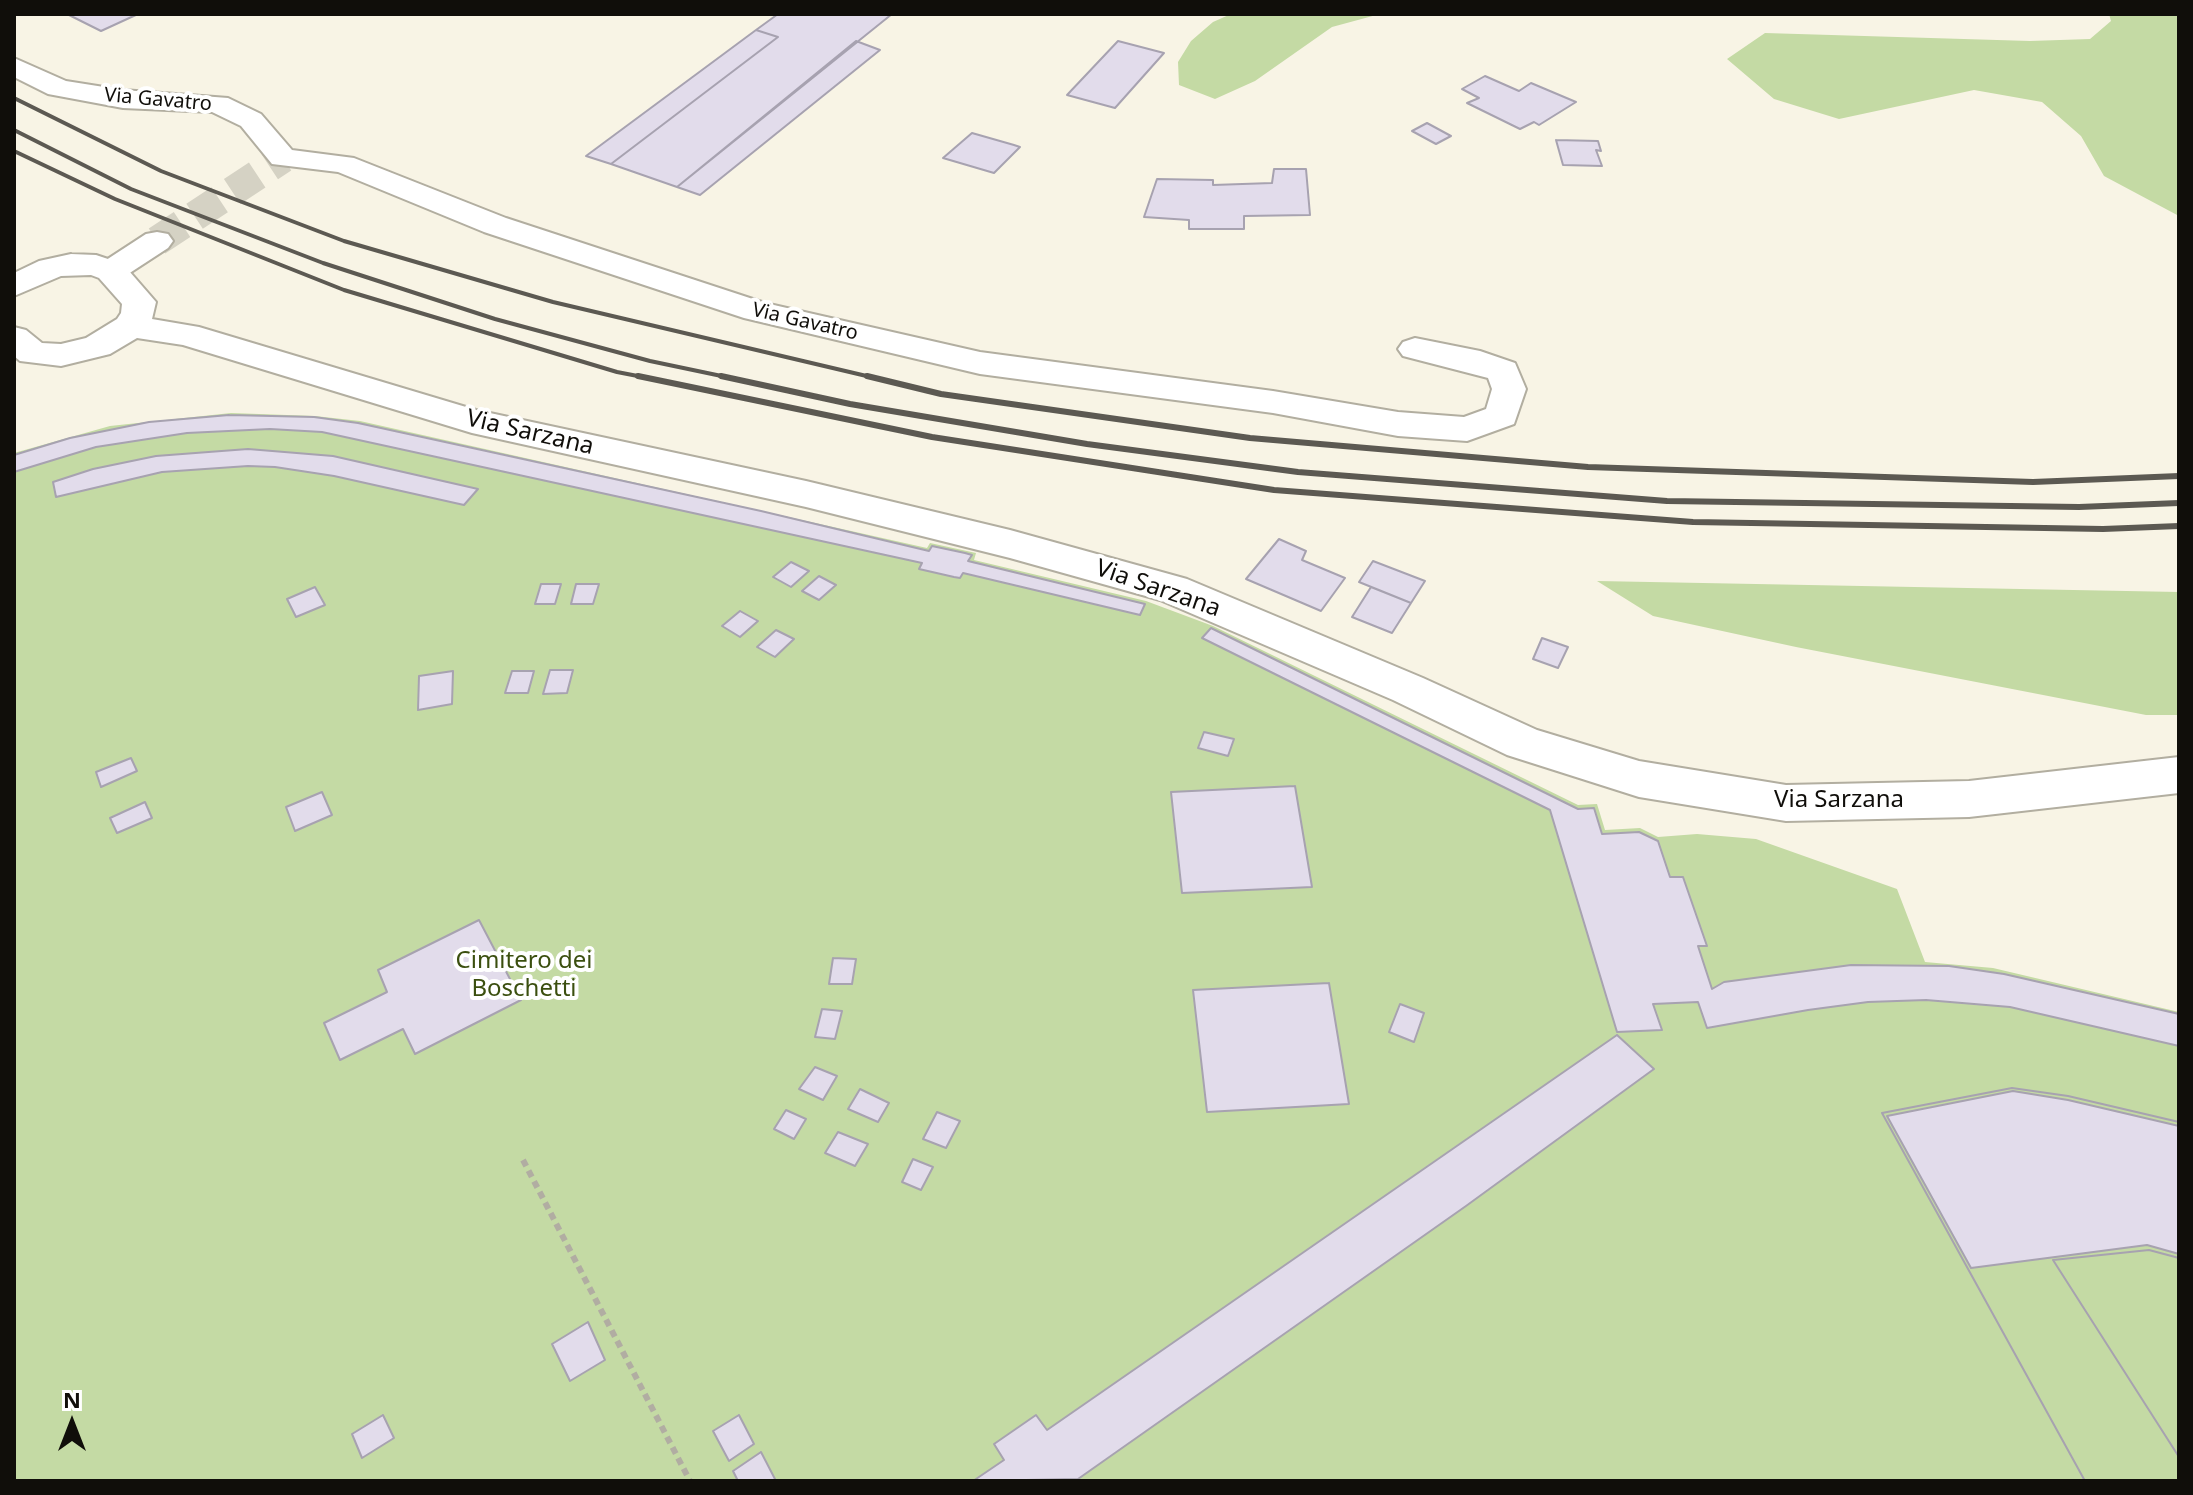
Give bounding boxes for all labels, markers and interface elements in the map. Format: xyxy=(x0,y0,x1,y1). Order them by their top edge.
street label: Via Gavatro xyxy=(103,83,213,117)
street label: Via Gavatro xyxy=(750,298,860,346)
street label: Via Sarzana xyxy=(463,404,597,462)
street label: Via Sarzana xyxy=(1092,554,1224,624)
street label: Via Sarzana xyxy=(1774,786,1904,814)
park label: Cimitero dei Boschetti xyxy=(456,947,592,1003)
north arrow xyxy=(32,1383,112,1463)
text: N xyxy=(63,1384,81,1414)

